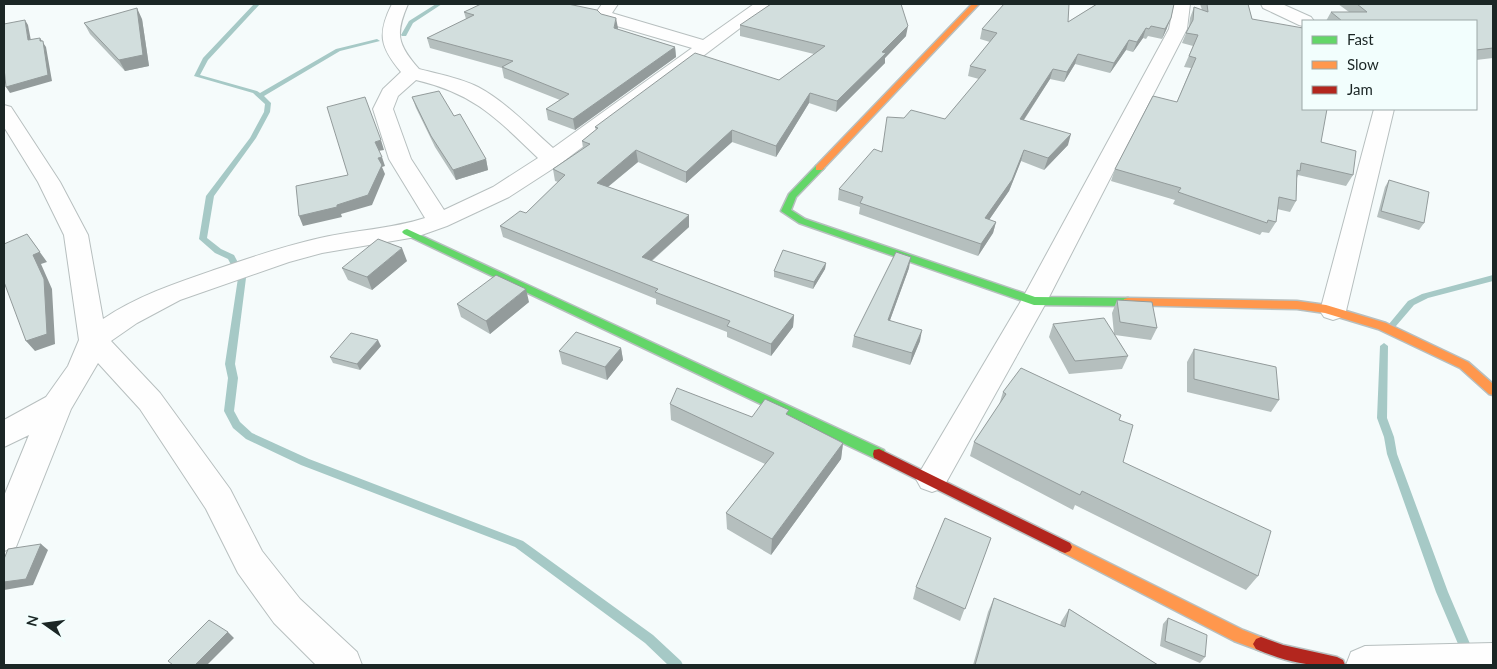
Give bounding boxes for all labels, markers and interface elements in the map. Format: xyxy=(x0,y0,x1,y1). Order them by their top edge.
legend xyxy=(1302,20,1477,110)
text: Fast xyxy=(1347,30,1374,48)
text: Slow xyxy=(1347,55,1379,73)
text: Jam xyxy=(1347,80,1373,98)
north arrow xyxy=(20,599,70,649)
text: N xyxy=(22,613,41,628)

